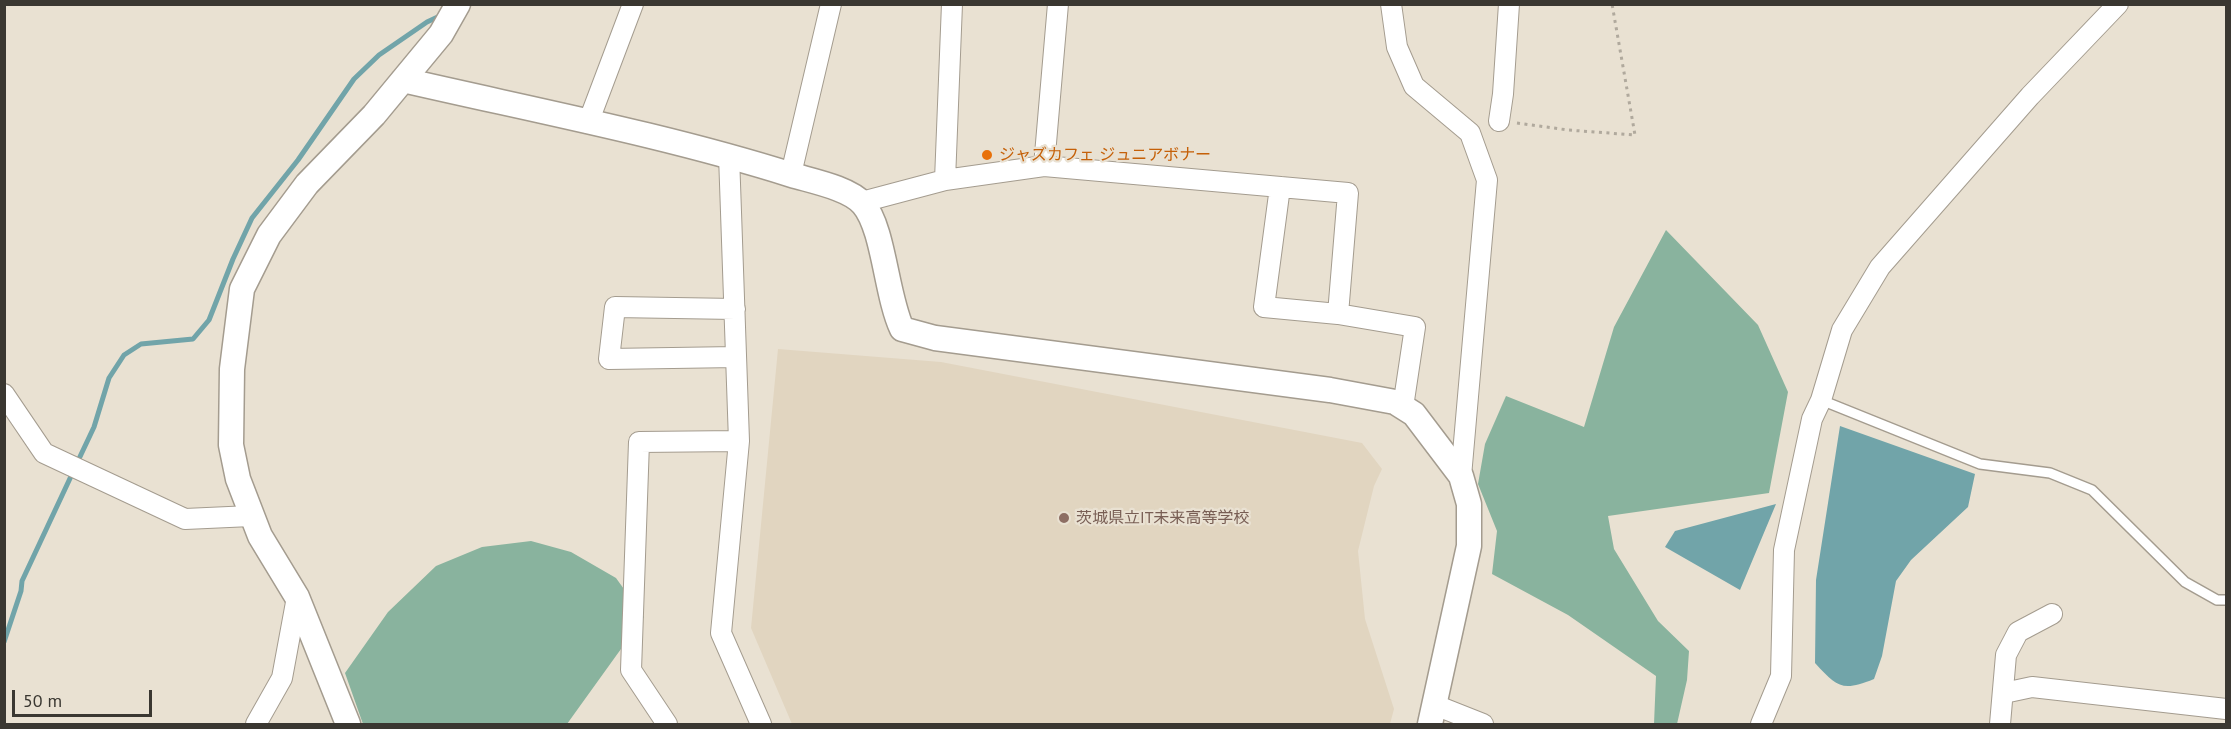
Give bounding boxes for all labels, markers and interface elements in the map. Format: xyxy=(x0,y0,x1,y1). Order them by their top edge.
place label: ジャズカフェ ジュニアボナー xyxy=(999,145,1211,165)
marker: ジャズカフェ ジュニアボナー xyxy=(980,148,994,162)
place label: 茨城県立IT未来高等学校 xyxy=(1076,508,1250,528)
marker: 茨城県立IT未来高等学校 xyxy=(1057,511,1071,525)
scale bar xyxy=(15,678,154,716)
text: 50 m xyxy=(23,689,62,712)

